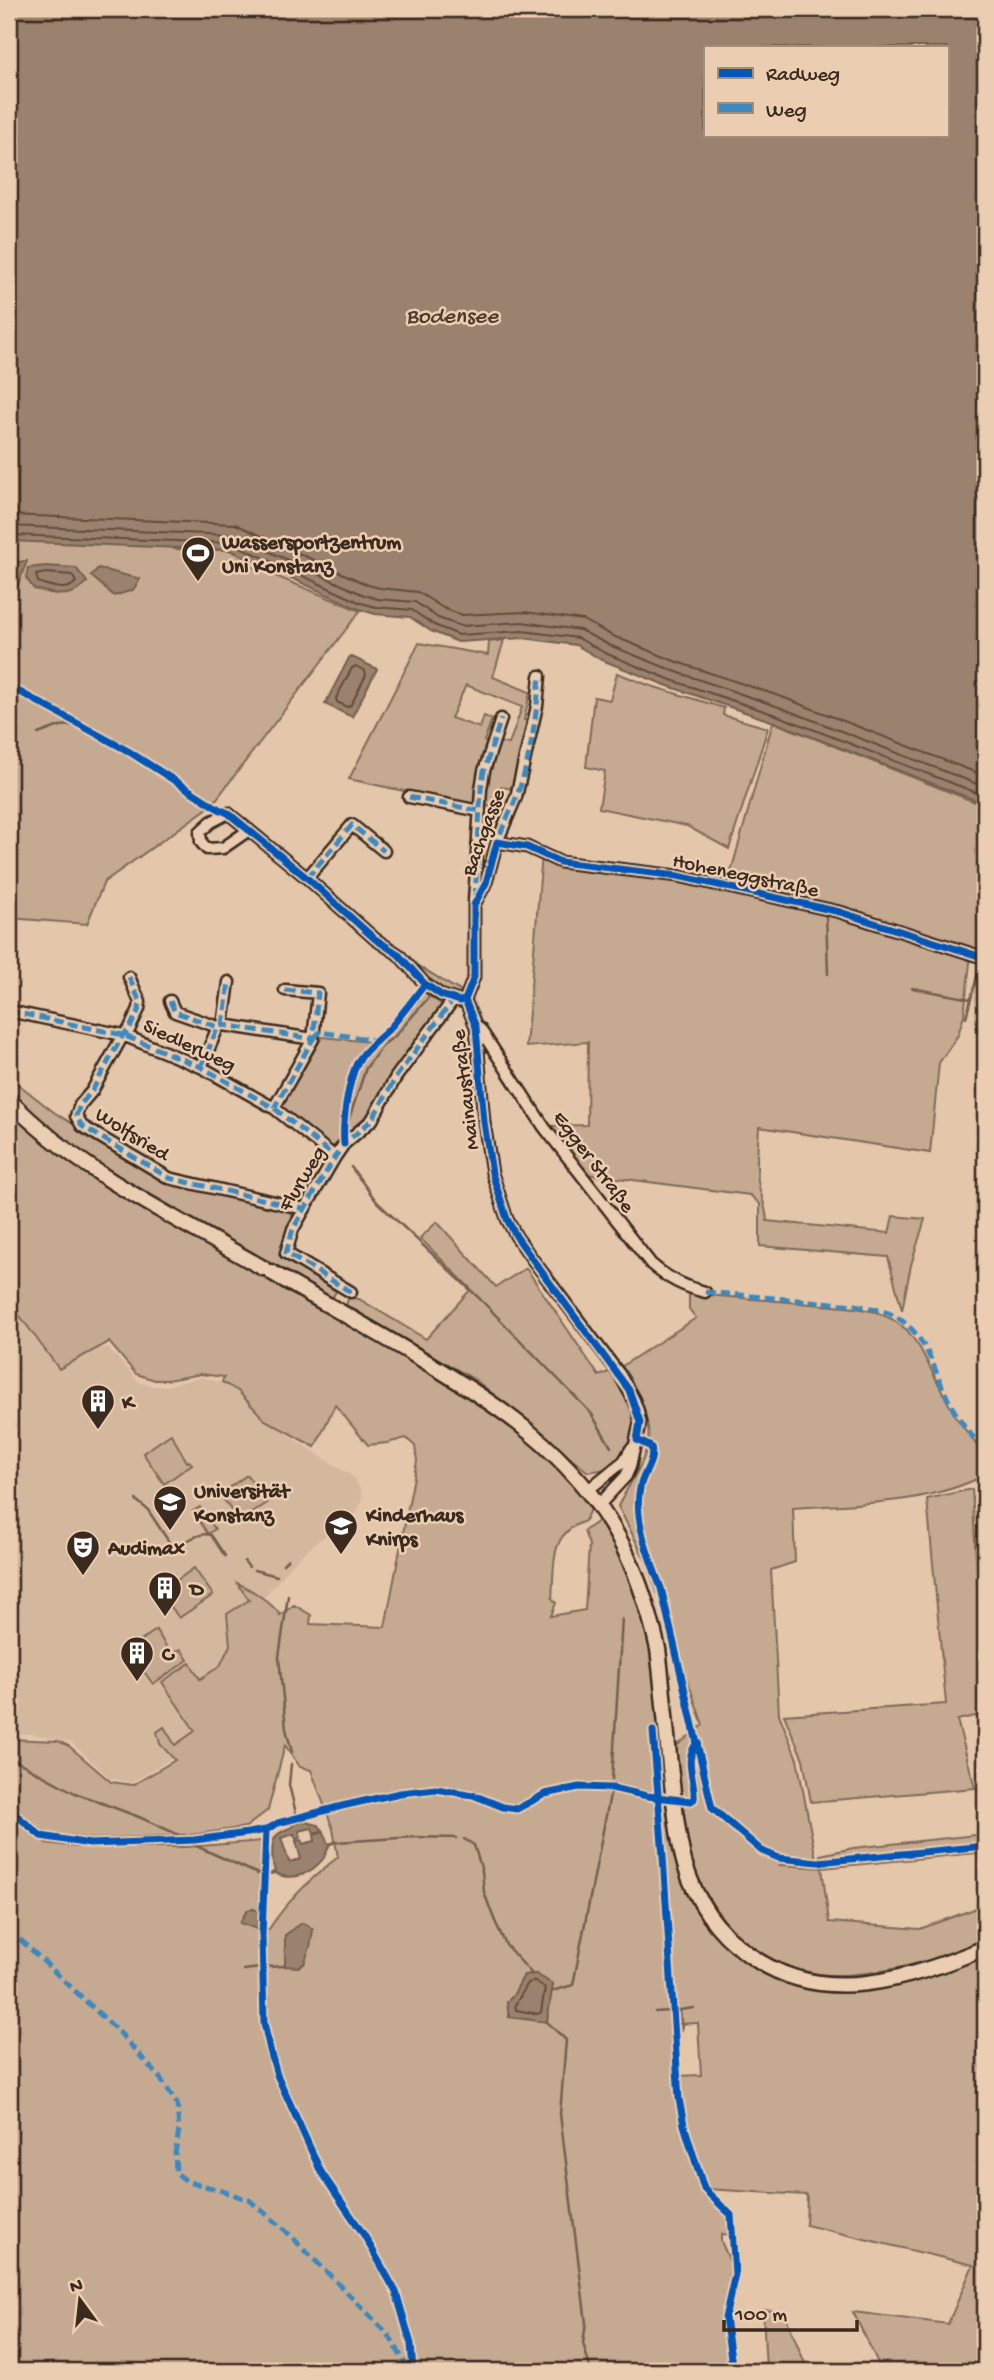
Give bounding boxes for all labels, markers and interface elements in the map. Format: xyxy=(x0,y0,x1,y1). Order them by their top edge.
legend xyxy=(704,46,948,136)
text: Radweg xyxy=(766,64,840,89)
text: Weg xyxy=(766,100,807,125)
water label: Bodensee xyxy=(406,304,499,331)
place label: Wassersportzentrum Uni Konstanz xyxy=(221,532,401,581)
sports icon: Wassersportzentrum Uni Konstanz xyxy=(179,534,217,583)
street label: Bachgasse xyxy=(458,785,513,881)
street label: Hoheneggstraße xyxy=(670,850,822,905)
street label: Siedlerweg xyxy=(138,1015,239,1080)
street label: Mainaustraße xyxy=(448,1027,487,1151)
street label: Wolfsried xyxy=(89,1103,174,1169)
street label: Egger Straße xyxy=(546,1107,639,1220)
street label: Flurweg xyxy=(274,1143,333,1218)
building icon: K xyxy=(79,1382,117,1431)
place label: K xyxy=(121,1392,136,1417)
place label: Universität Konstanz xyxy=(193,1481,292,1530)
school or university icon: Universität Konstanz xyxy=(151,1483,189,1532)
place label: Kinderhaus Knirps xyxy=(365,1505,464,1554)
school or university icon: Kinderhaus Knirps xyxy=(322,1507,360,1556)
theatre icon: Audimax xyxy=(64,1528,102,1577)
place label: Audimax xyxy=(107,1538,186,1563)
building icon: D xyxy=(146,1569,184,1618)
place label: D xyxy=(188,1579,205,1604)
building icon: C xyxy=(118,1634,156,1683)
place label: C xyxy=(161,1644,175,1669)
north arrow xyxy=(46,2264,116,2334)
text: N xyxy=(68,2274,85,2300)
scale bar xyxy=(724,2289,858,2333)
text: 100 m xyxy=(734,2304,787,2329)

